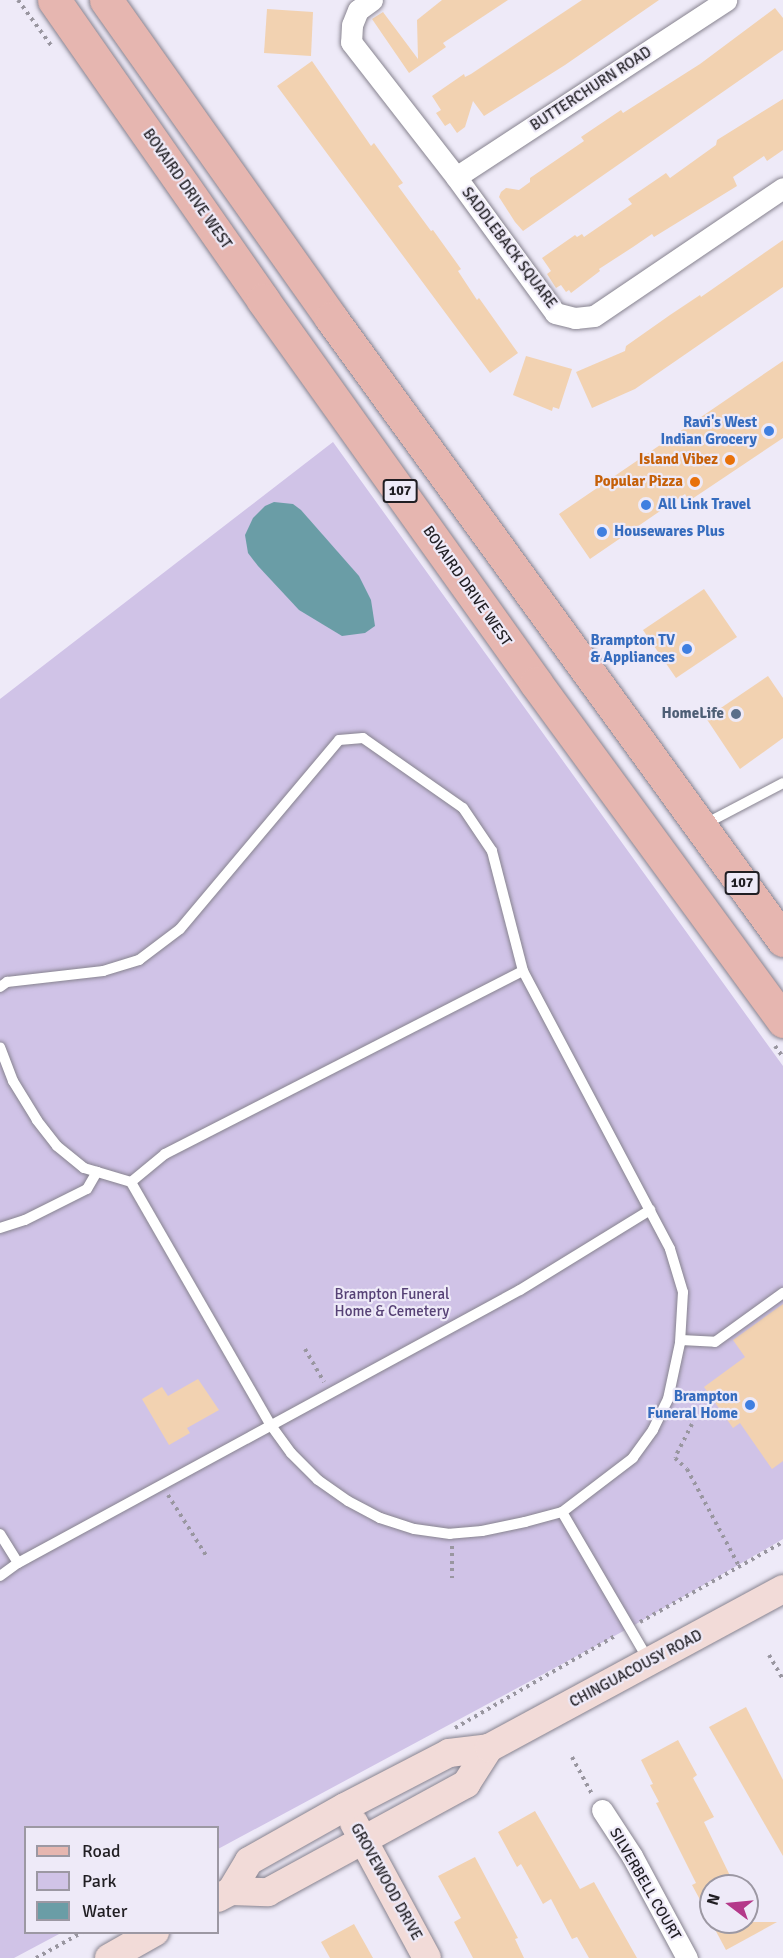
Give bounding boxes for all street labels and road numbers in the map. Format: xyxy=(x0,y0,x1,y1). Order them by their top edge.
street label: BUTTERCHURN ROAD xyxy=(527,43,655,135)
street label: BOVAIRD DRIVE WEST xyxy=(139,126,235,252)
street label: SADDLEBACK SQUARE xyxy=(458,184,560,312)
road number: 107 xyxy=(382,480,418,502)
street label: BOVAIRD DRIVE WEST xyxy=(419,523,515,649)
road number: 107 xyxy=(724,872,760,894)
street label: CHINGUACOUSY ROAD xyxy=(567,1626,705,1712)
street label: GROVEWOOD DRIVE xyxy=(346,1820,426,1944)
street label: SILVERBELL COURT xyxy=(606,1825,684,1943)

